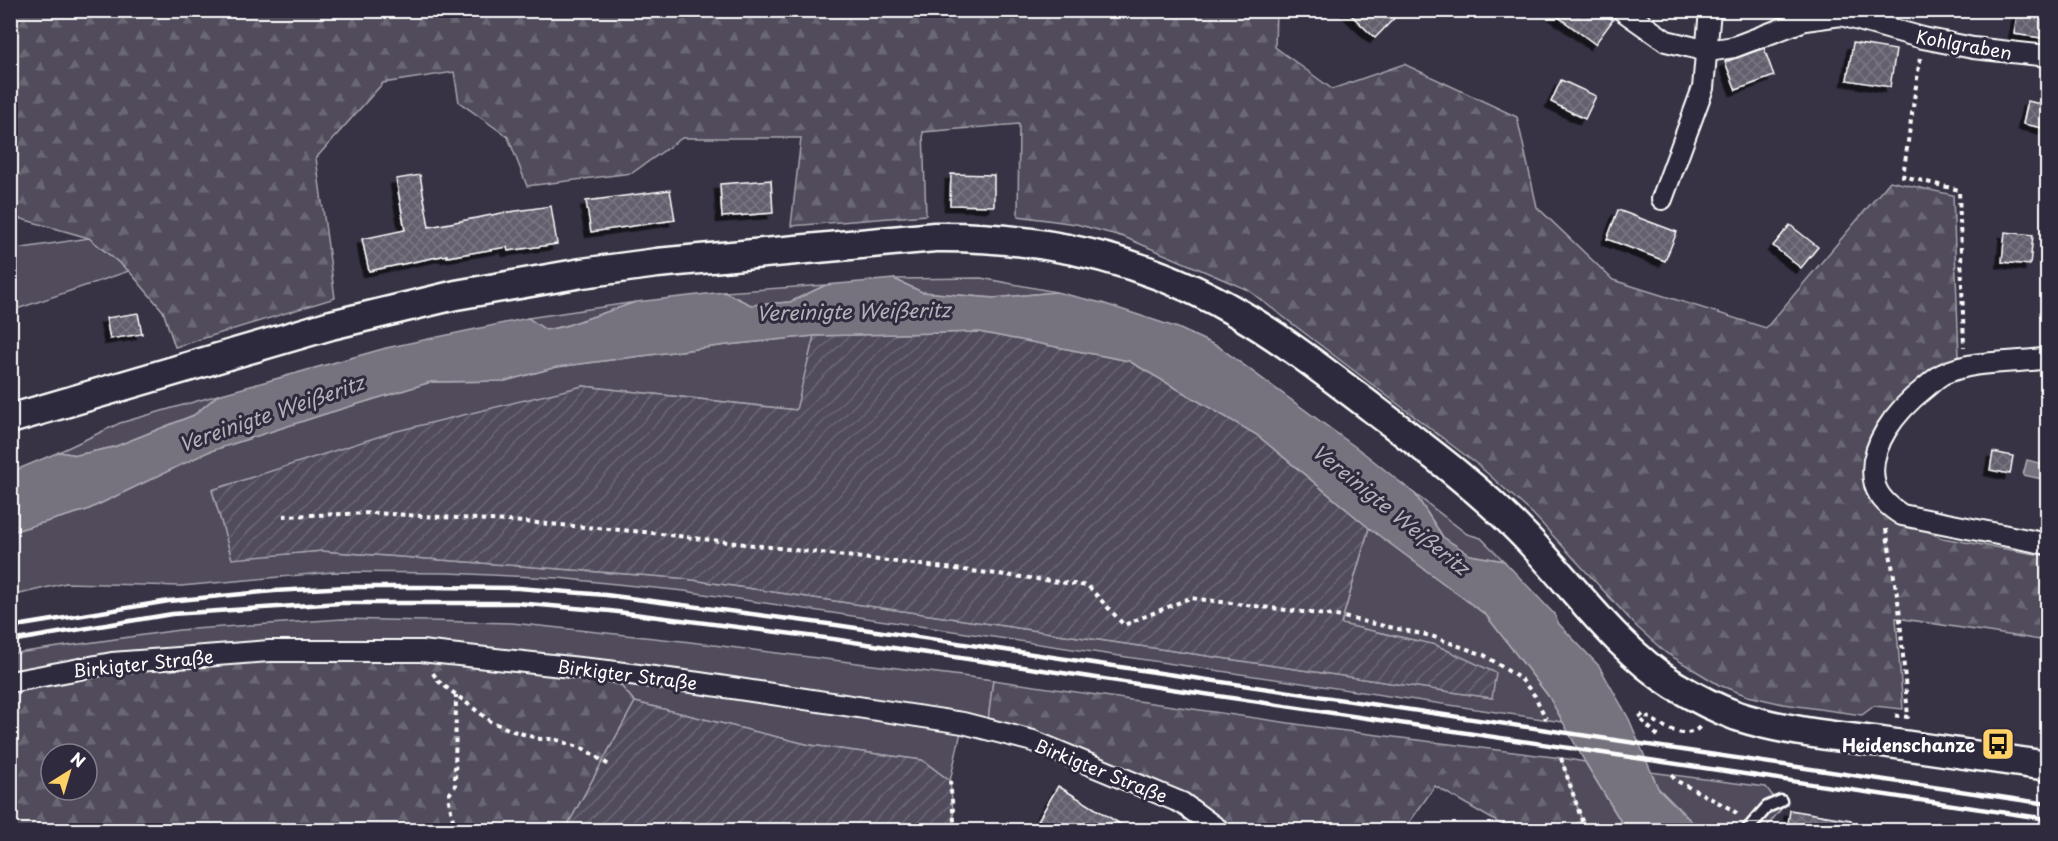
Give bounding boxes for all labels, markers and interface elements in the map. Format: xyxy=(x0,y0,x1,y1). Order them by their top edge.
street label: Kohlgraben xyxy=(1914,22,2014,66)
water label: Vereinigte Weißeritz xyxy=(756,294,953,328)
water label: Vereinigte Weißeritz xyxy=(174,366,370,459)
water label: Vereinigte Weißeritz xyxy=(1306,436,1478,583)
street label: Birkigter Straße xyxy=(71,642,215,684)
street label: Birkigter Straße xyxy=(555,652,699,696)
bus stop icon: Heidenschanze xyxy=(1980,726,2016,762)
street label: Birkigter Straße xyxy=(1030,731,1172,809)
place label: Heidenschanze xyxy=(1842,731,1975,758)
north arrow xyxy=(39,742,99,802)
text: N xyxy=(66,746,91,773)

